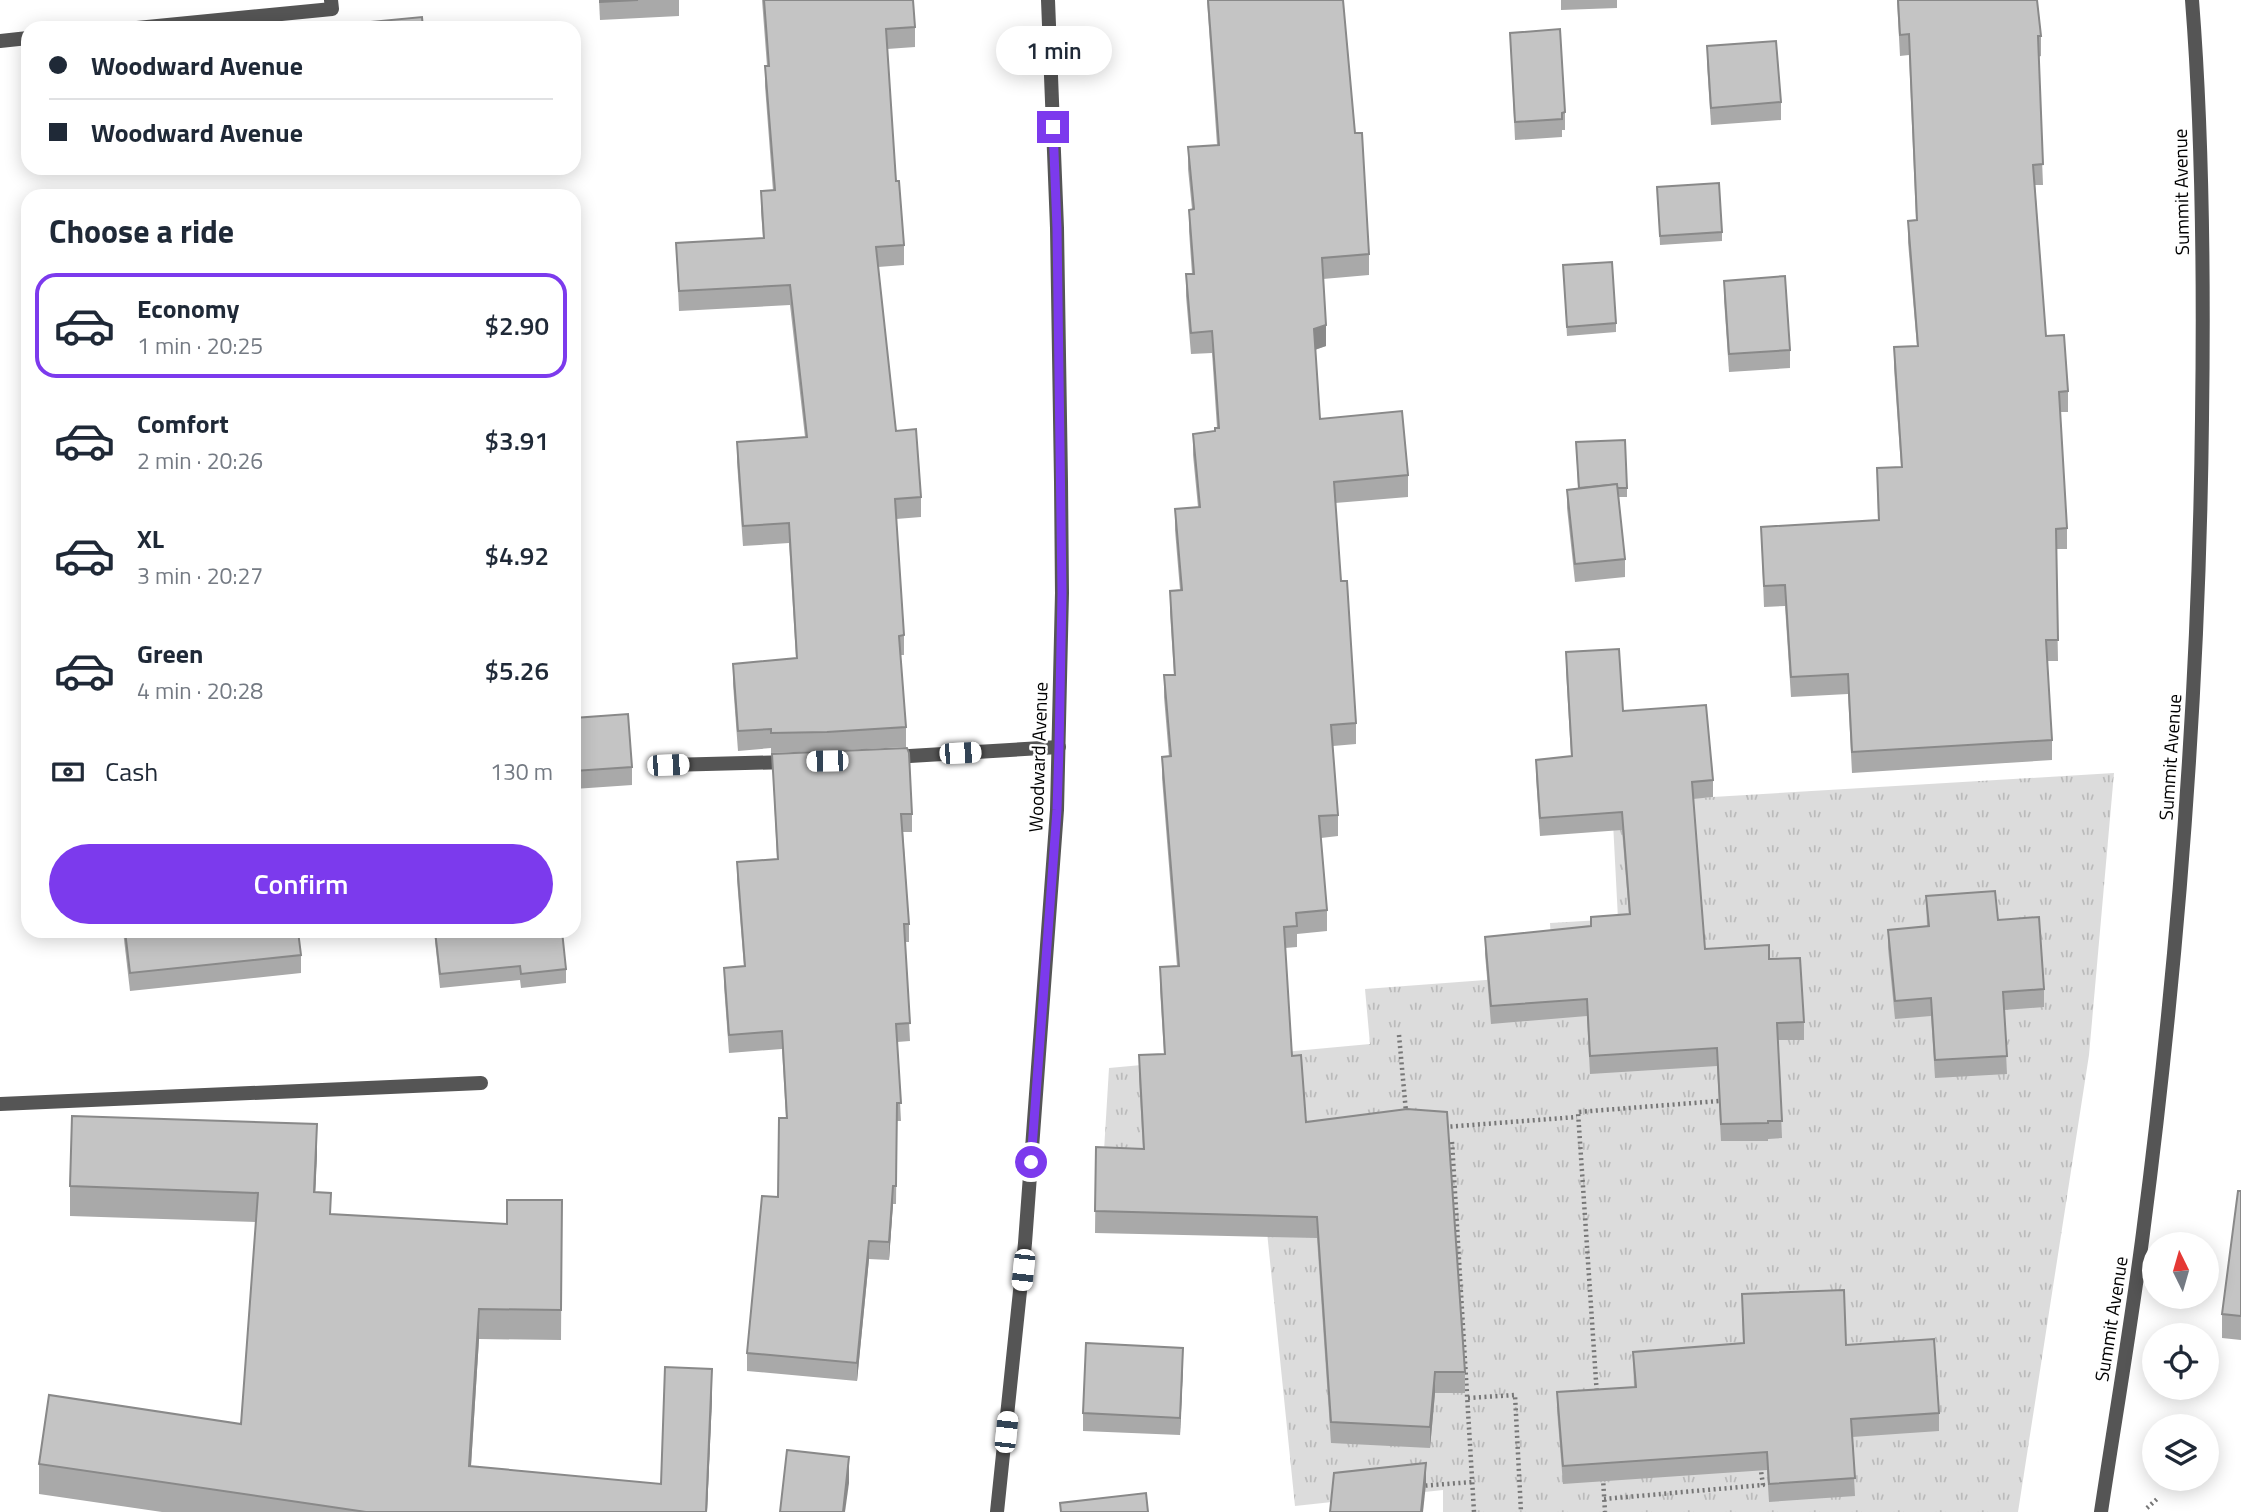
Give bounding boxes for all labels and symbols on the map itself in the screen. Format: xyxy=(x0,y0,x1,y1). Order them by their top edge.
callout: 1 min xyxy=(995,25,1111,74)
route end xyxy=(1037,111,1069,143)
street label: Summit Avenue xyxy=(2165,128,2196,256)
street label: Woodward Avenue xyxy=(1020,681,1055,833)
street label: Summit Avenue xyxy=(2151,693,2188,821)
car xyxy=(939,741,982,765)
car xyxy=(806,750,849,772)
car xyxy=(647,754,690,776)
route start xyxy=(1015,1146,1047,1178)
north arrow xyxy=(2142,1232,2219,1309)
car xyxy=(1011,1248,1036,1292)
street label: Summit Avenue xyxy=(2086,1254,2135,1384)
car xyxy=(994,1410,1019,1454)

